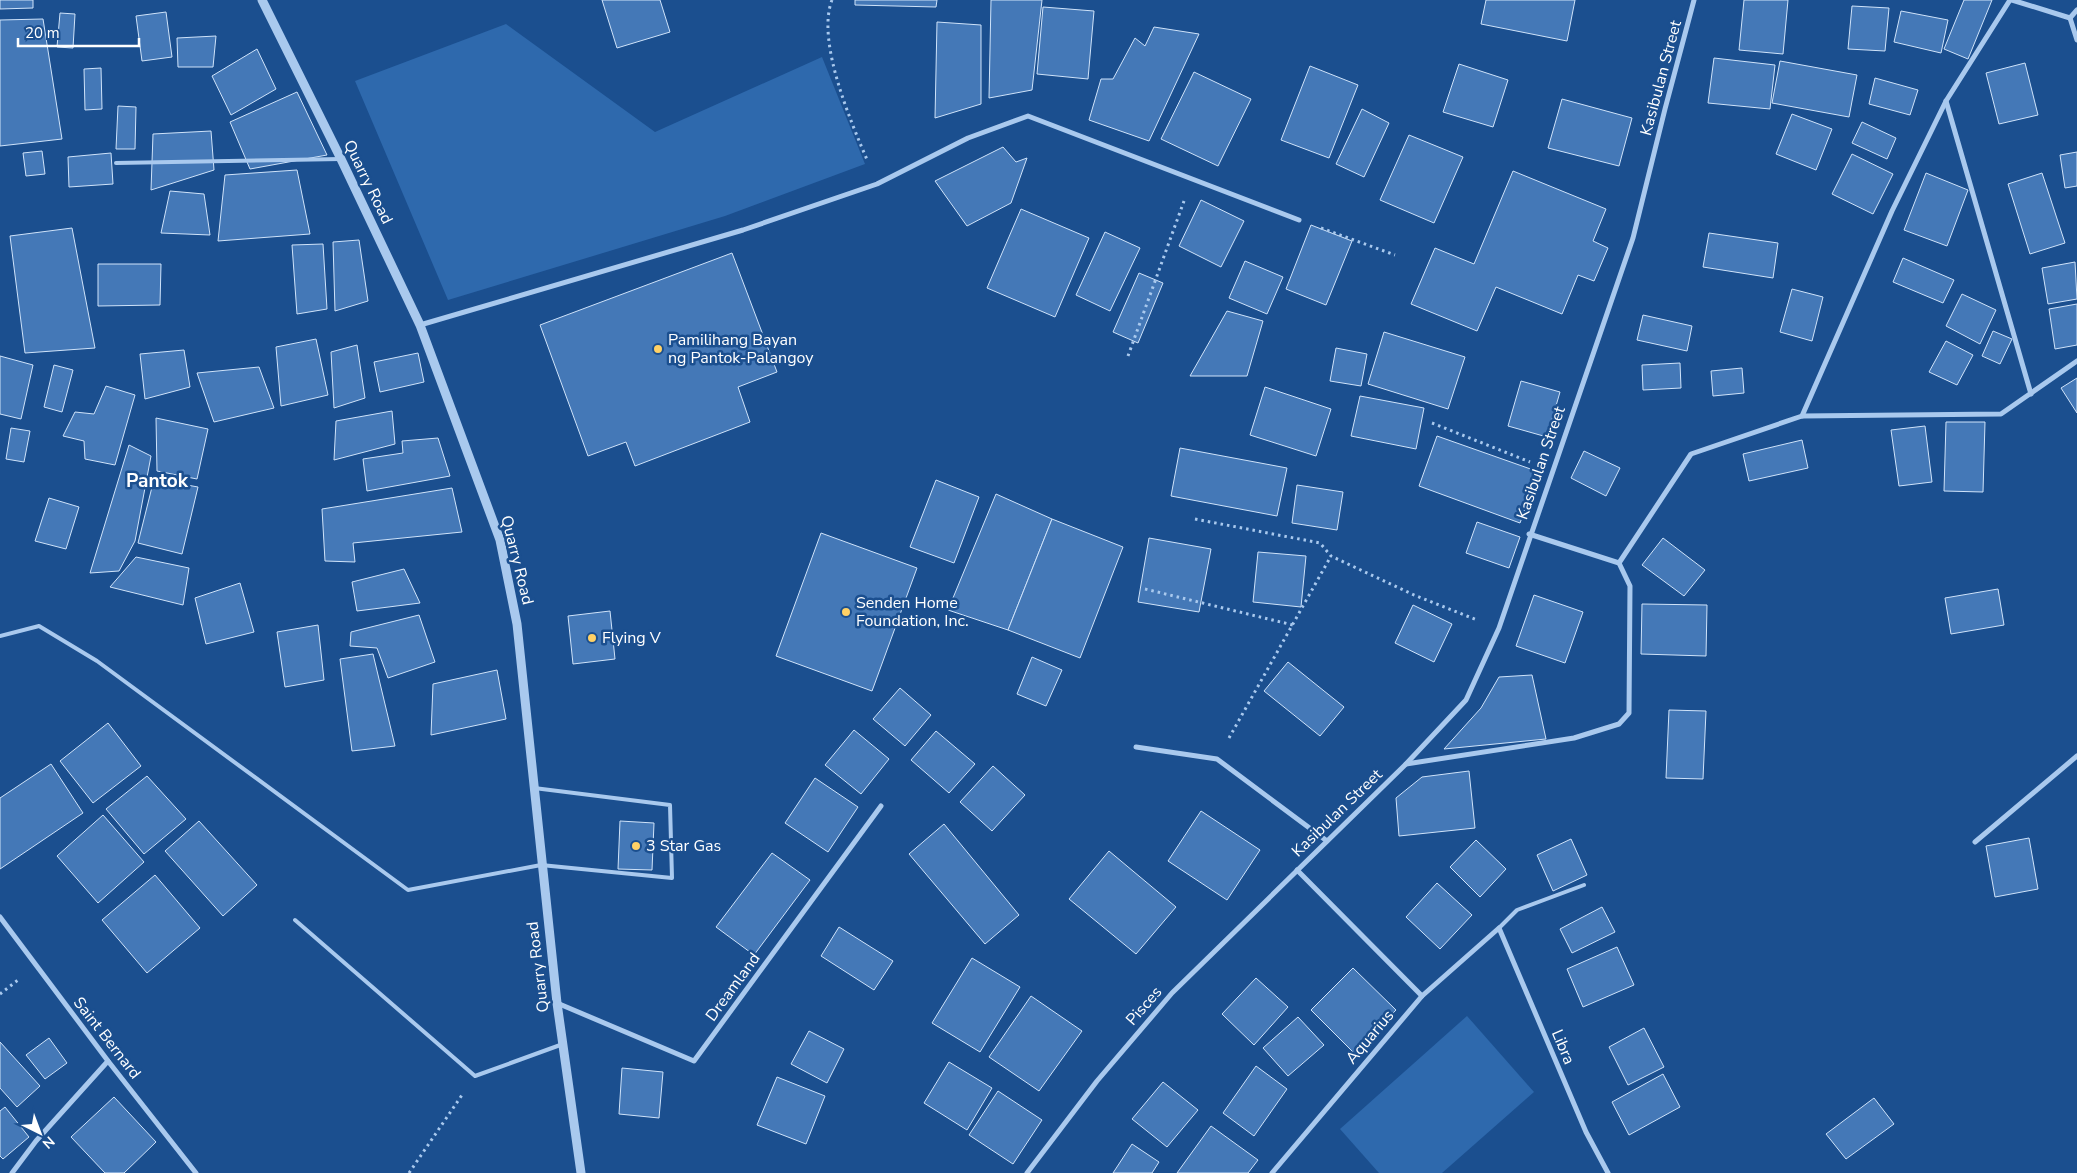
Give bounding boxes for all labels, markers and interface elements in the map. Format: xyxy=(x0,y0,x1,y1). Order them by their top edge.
scale bar xyxy=(18,15,139,47)
street label: Kasibulan Street xyxy=(1635,18,1687,138)
text: 20 m xyxy=(25,23,60,43)
street label: Quarry Road xyxy=(338,136,398,228)
place label: Pamilihang Bayan ng Pantok-Palangoy xyxy=(668,329,814,369)
marker: Pamilihang Bayan ng Pantok-Palangoy xyxy=(652,343,664,355)
street label: Kasibulan Street xyxy=(1511,403,1571,522)
district label: Pantok xyxy=(126,468,189,494)
street label: Quarry Road xyxy=(495,513,539,607)
place label: Senden Home Foundation, Inc. xyxy=(856,592,969,632)
marker: Senden Home Foundation, Inc. xyxy=(840,606,852,618)
place label: Flying V xyxy=(602,627,662,649)
marker: Flying V xyxy=(586,632,598,644)
street label: Kasibulan Street xyxy=(1287,764,1387,862)
place label: 3 Star Gas xyxy=(646,835,721,857)
marker: 3 Star Gas xyxy=(630,840,642,852)
street label: Quarry Road xyxy=(522,920,554,1014)
street label: Dreamland xyxy=(701,948,765,1026)
street label: Pisces xyxy=(1121,982,1167,1030)
street label: Saint Bernard xyxy=(68,992,146,1084)
street label: Aquarius xyxy=(1341,1005,1399,1069)
street label: Libra xyxy=(1546,1026,1580,1068)
north arrow xyxy=(15,1108,65,1158)
text: N xyxy=(38,1132,59,1153)

